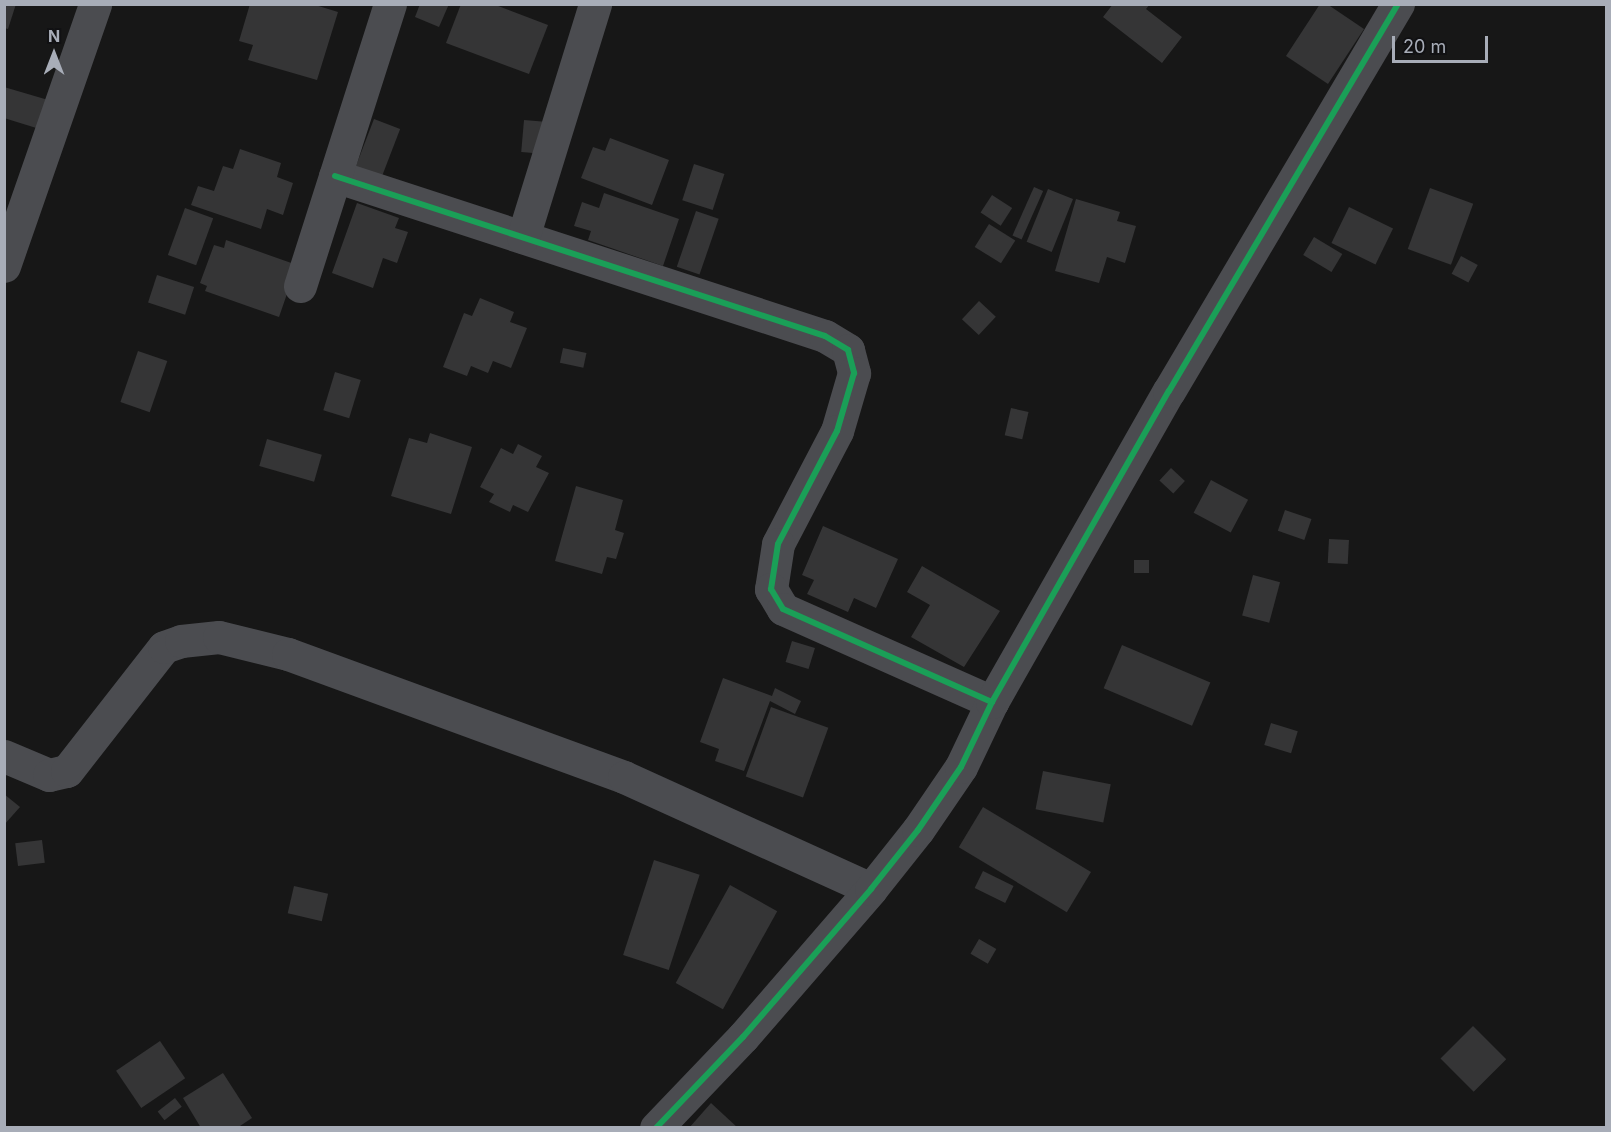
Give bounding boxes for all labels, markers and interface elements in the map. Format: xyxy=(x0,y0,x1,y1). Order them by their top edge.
north arrow xyxy=(24,24,84,84)
scale bar xyxy=(1395,24,1491,62)
text: N xyxy=(48,26,60,46)
text: 20 m xyxy=(1403,36,1446,57)

